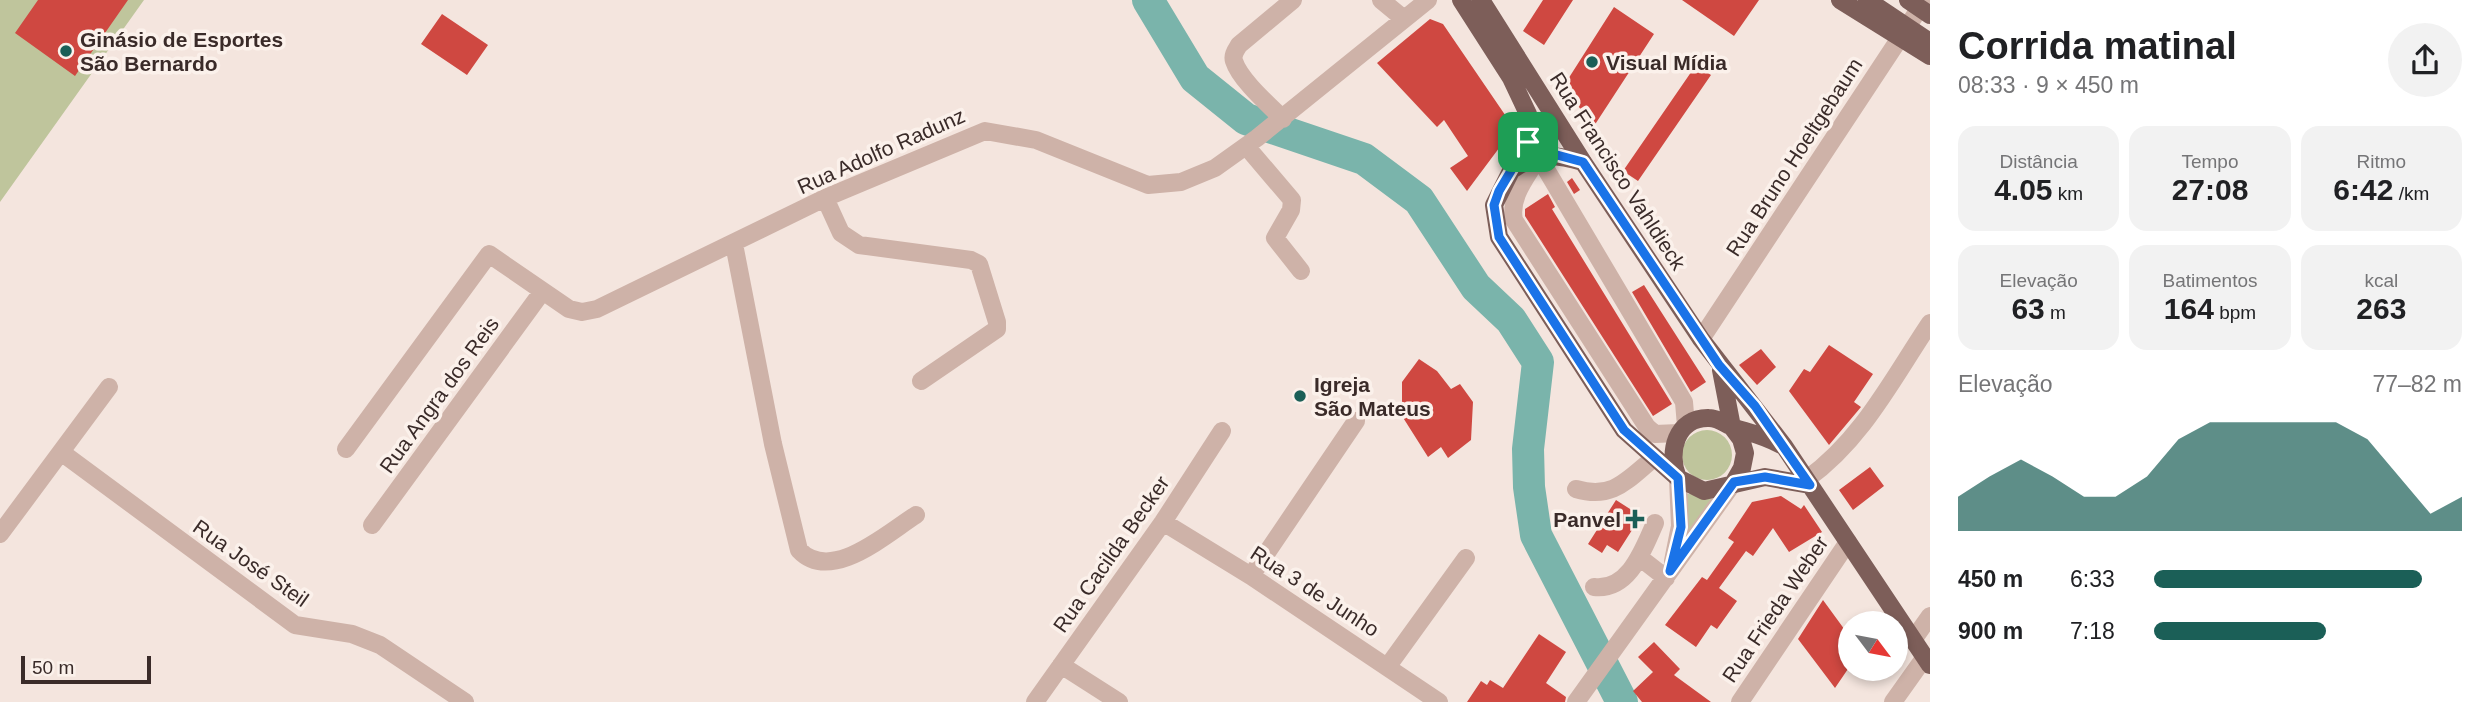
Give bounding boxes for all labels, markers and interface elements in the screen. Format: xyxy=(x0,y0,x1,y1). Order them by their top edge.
button: share xyxy=(2388,23,2462,97)
text: Corrida matinal xyxy=(1958,25,2237,67)
place label: Ginásio de Esportes São Bernardo xyxy=(80,28,283,75)
marker: Ginásio de Esportes São Bernardo xyxy=(58,43,74,59)
place label: Visual Mídia xyxy=(1606,51,1727,74)
marker: Visual Mídia xyxy=(1584,54,1600,70)
street label: Rua Bruno Hoeltgebaum xyxy=(1721,54,1867,260)
street label: Rua Francisco Vahldieck xyxy=(1546,68,1691,274)
text: 08:33 · 9 × 450 m xyxy=(1958,72,2139,98)
street label: Rua Adolfo Radunz xyxy=(794,104,968,198)
pin xyxy=(1498,112,1558,172)
icon: arrive xyxy=(1509,123,1547,161)
text: Distância xyxy=(2000,151,2078,172)
text: Tempo xyxy=(2181,151,2239,172)
text: Ritmo xyxy=(2357,151,2406,172)
text: 4.05 xyxy=(1994,173,2053,206)
text: 27:08 xyxy=(2172,173,2248,206)
text: 6:42 xyxy=(2333,173,2393,206)
text: km xyxy=(2053,183,2083,204)
text: /km xyxy=(2393,183,2429,204)
text: Elevação xyxy=(2000,270,2078,291)
text: Batimentos xyxy=(2162,270,2258,291)
text: kcal xyxy=(2364,270,2398,291)
text: 63 xyxy=(2011,292,2045,325)
text: 164 xyxy=(2164,292,2214,325)
text: 263 xyxy=(2356,292,2406,325)
text: m xyxy=(2045,302,2066,323)
text: bpm xyxy=(2214,302,2256,323)
street label: Rua Angra dos Reis xyxy=(375,313,503,477)
text: Elevação xyxy=(1958,371,2053,397)
text: 77–82 m xyxy=(2372,371,2462,397)
place label: Igreja São Mateus xyxy=(1314,373,1431,420)
marker: Igreja São Mateus xyxy=(1292,388,1308,404)
street label: Rua Cacilda Becker xyxy=(1048,471,1174,637)
place label: Panvel xyxy=(1553,508,1621,531)
marker: Panvel xyxy=(1627,511,1643,527)
street label: Rua José Steil xyxy=(189,515,313,611)
street label: Rua Frieda Weber xyxy=(1718,532,1832,686)
street label: Rua 3 de Junho xyxy=(1247,541,1383,641)
text: 450 m xyxy=(1958,566,2023,592)
text: 6:33 xyxy=(2070,566,2115,592)
north arrow xyxy=(1838,611,1908,681)
map controls xyxy=(1838,611,1908,681)
text: 900 m xyxy=(1958,618,2023,644)
text: 7:18 xyxy=(2070,618,2115,644)
scale bar xyxy=(21,653,150,685)
text: 50 m xyxy=(32,657,74,678)

